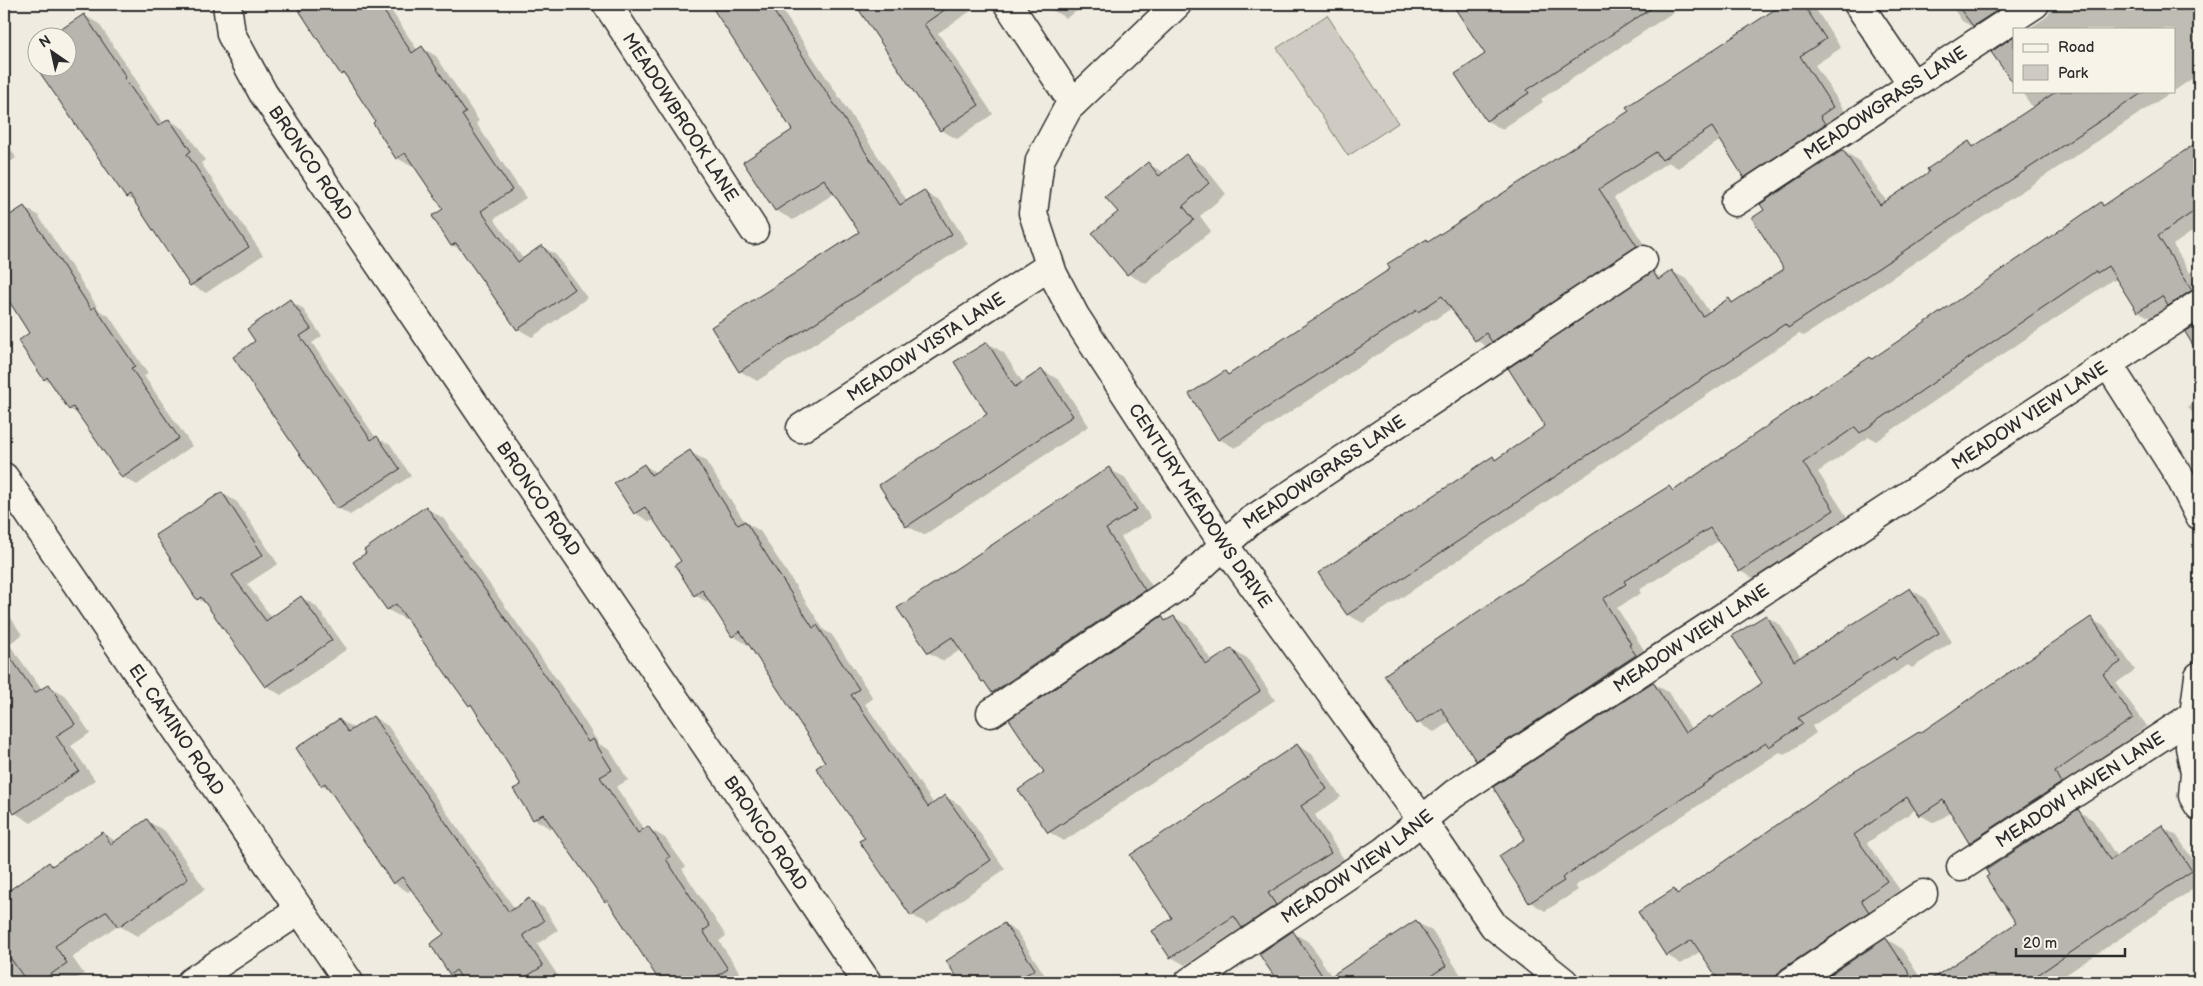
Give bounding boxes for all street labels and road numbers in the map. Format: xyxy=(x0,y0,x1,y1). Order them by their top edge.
street label: MEADOWBROOK LANE xyxy=(618,29,743,205)
street label: MEADOWGRASS LANE xyxy=(1800,41,1971,164)
street label: BRONCO ROAD xyxy=(264,102,357,224)
street label: MEADOW VISTA LANE xyxy=(843,288,1009,406)
street label: MEADOW VIEW LANE xyxy=(1948,357,2111,474)
street label: CENTURY MEADOWS DRIVE xyxy=(1124,399,1276,612)
street label: MEADOWGRASS LANE xyxy=(1239,410,1410,534)
street label: BRONCO ROAD xyxy=(492,438,585,560)
street label: MEADOW VIEW LANE xyxy=(1609,579,1773,697)
street label: EL CAMINO ROAD xyxy=(124,660,229,799)
street label: MEADOW HAVEN LANE xyxy=(1992,727,2168,852)
street label: BRONCO ROAD xyxy=(719,772,812,894)
street label: MEADOW VIEW LANE xyxy=(1277,805,1437,928)

